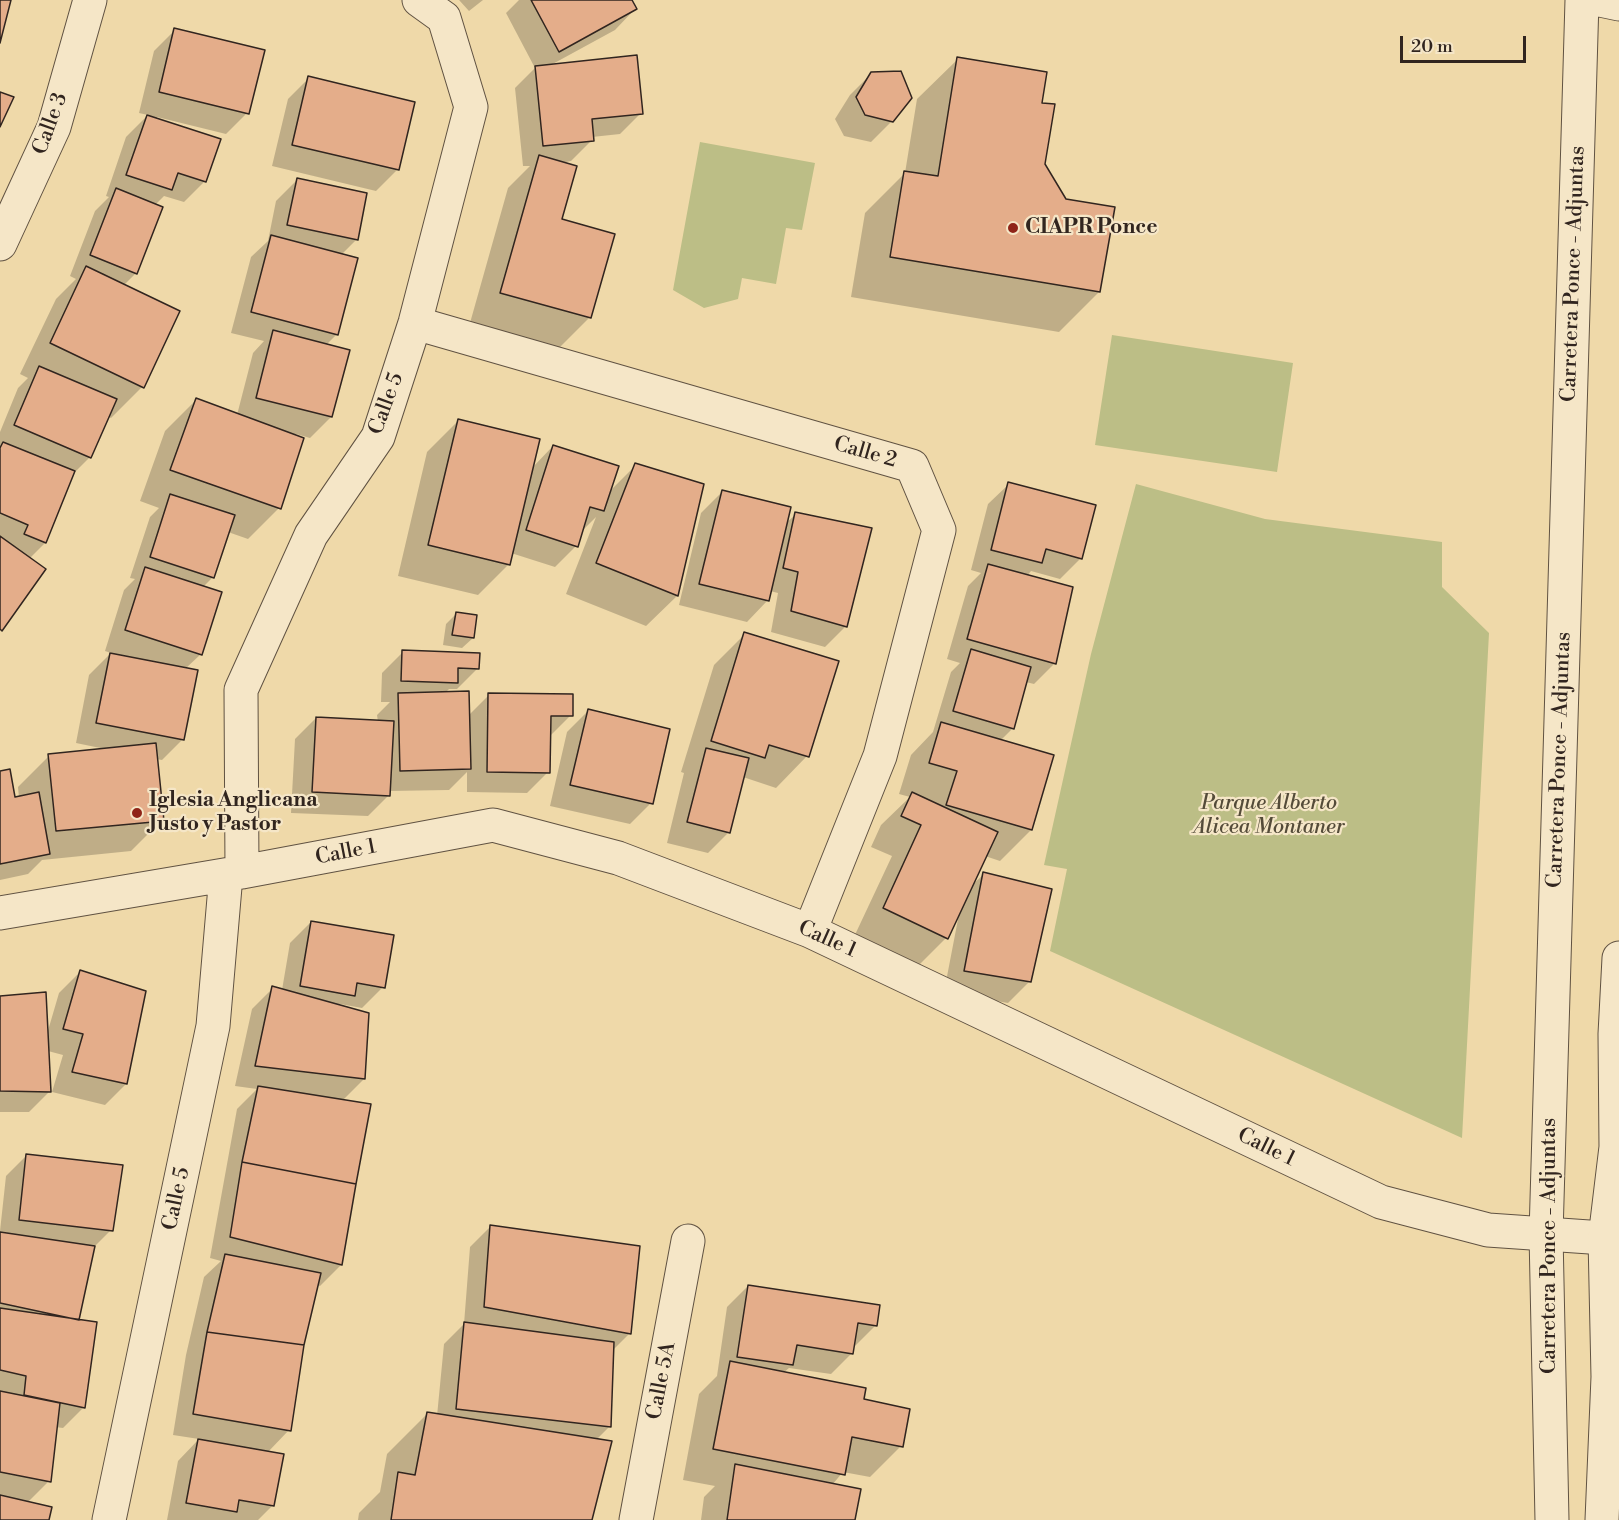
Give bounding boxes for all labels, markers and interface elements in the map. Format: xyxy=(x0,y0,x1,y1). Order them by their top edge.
scale bar xyxy=(1403,24,1529,62)
text: 20 m xyxy=(1411,35,1453,58)
street label: Calle 3 xyxy=(28,90,74,158)
street label: Carretera Ponce - Adjuntas xyxy=(1557,146,1591,402)
place label: CIAPR Ponce xyxy=(1025,215,1158,241)
marker: CIAPR Ponce xyxy=(1006,221,1020,235)
street label: Calle 5 xyxy=(364,370,410,438)
street label: Calle 2 xyxy=(831,432,899,474)
street label: Carretera Ponce - Adjuntas xyxy=(1543,632,1577,888)
place label: Iglesia Anglicana Justo y Pastor xyxy=(149,788,318,838)
park label: Parque Alberto Alicea Montaner xyxy=(1193,791,1345,841)
marker: Iglesia Anglicana Justo y Pastor xyxy=(130,806,144,820)
street label: Calle 1 xyxy=(313,835,379,871)
street label: Calle 1 xyxy=(794,916,860,964)
street label: Carretera Ponce - Adjuntas xyxy=(1537,1118,1563,1374)
street label: Calle 1 xyxy=(1233,1123,1299,1173)
street label: Calle 5 xyxy=(158,1165,196,1233)
street label: Calle 5A xyxy=(642,1340,682,1422)

